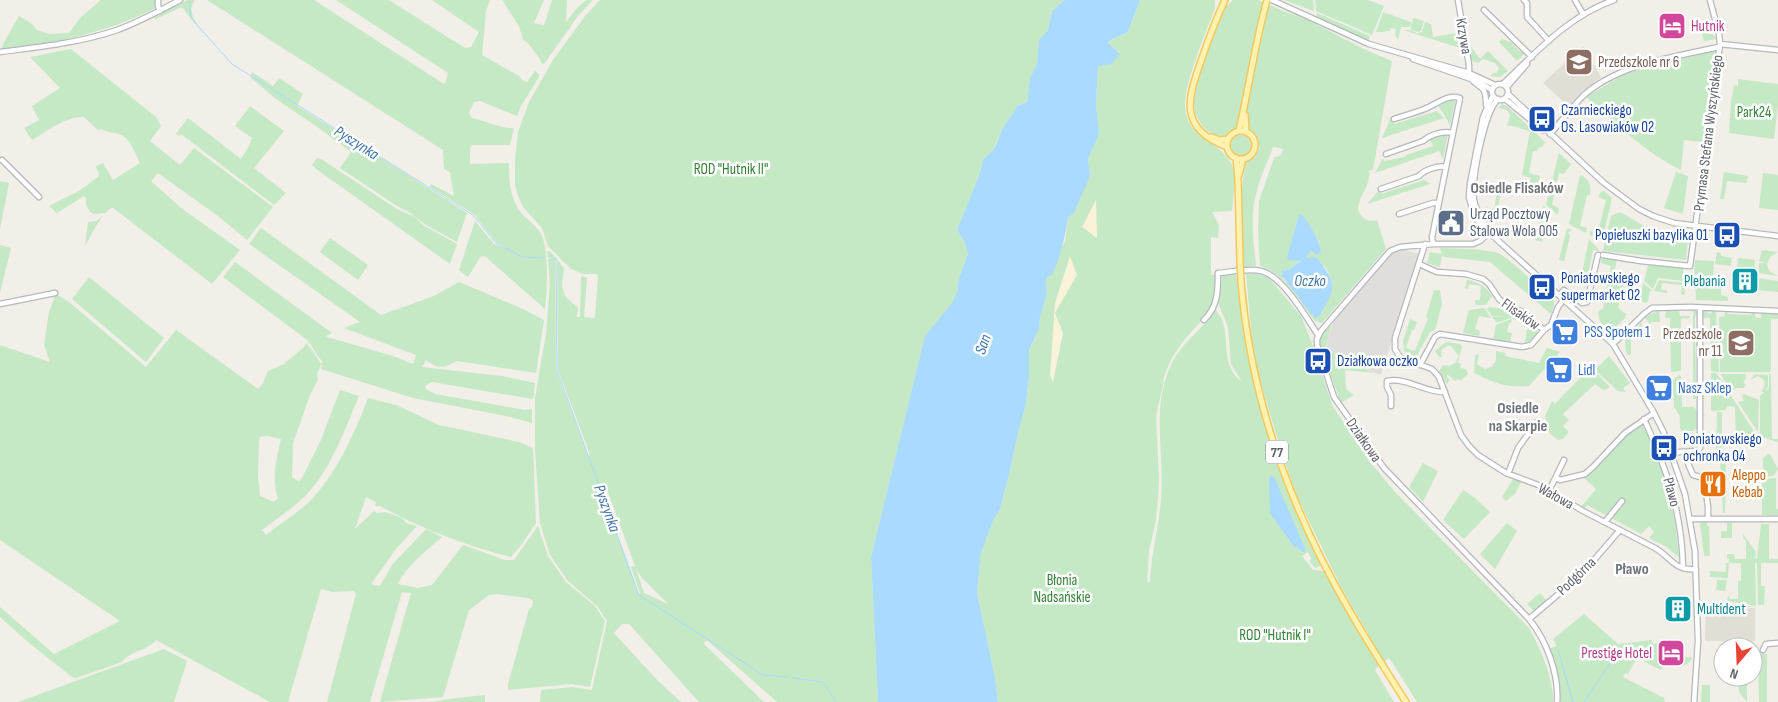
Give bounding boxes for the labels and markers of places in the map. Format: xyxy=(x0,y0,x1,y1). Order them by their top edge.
hotel icon: Hutnik xyxy=(1657,11,1687,41)
place label: Hutnik xyxy=(1691,17,1725,36)
school or university icon: Przedszkole nr 6 xyxy=(1564,47,1594,77)
place label: Przedszkole nr 6 xyxy=(1598,53,1679,72)
place label: Czarnieckiego Os. Lasowiaków 02 xyxy=(1561,101,1654,137)
bus stop icon: Czarnieckiego Os. Lasowiaków 02 xyxy=(1527,104,1557,134)
place label: Urząd Pocztowy Stalowa Wola 005 xyxy=(1470,205,1558,241)
public building icon: Urząd Pocztowy Stalowa Wola 005 xyxy=(1436,208,1466,238)
bus stop icon: Popiełuszki bazylika 01 xyxy=(1712,220,1742,250)
place label: Popiełuszki bazylika 01 xyxy=(1595,226,1709,245)
building icon: Plebania xyxy=(1730,266,1760,296)
place label: Poniatowskiego supermarket 02 xyxy=(1561,269,1640,305)
bus stop icon: Poniatowskiego supermarket 02 xyxy=(1527,272,1557,302)
place label: Plebania xyxy=(1684,272,1726,291)
supermarket icon: PSS Społem 1 xyxy=(1550,317,1580,347)
place label: PSS Społem 1 xyxy=(1584,323,1651,342)
place label: Przedszkole nr 11 xyxy=(1663,325,1723,361)
school or university icon: Przedszkole nr 11 xyxy=(1726,328,1756,358)
bus stop icon: Działkowa oczko xyxy=(1303,346,1333,376)
place label: Działkowa oczko xyxy=(1337,352,1418,371)
supermarket icon: Lidl xyxy=(1544,355,1574,385)
place label: Lidl xyxy=(1578,361,1595,380)
supermarket icon: Nasz Sklep xyxy=(1644,373,1674,403)
place label: Nasz Sklep xyxy=(1678,379,1732,398)
place label: Poniatowskiego ochronka 04 xyxy=(1683,430,1762,466)
bus stop icon: Poniatowskiego ochronka 04 xyxy=(1649,433,1679,463)
place label: Aleppo Kebab xyxy=(1731,466,1766,502)
restaurant icon: Aleppo Kebab xyxy=(1698,469,1728,499)
building icon: Multident xyxy=(1663,594,1693,624)
place label: Multident xyxy=(1697,600,1746,619)
hotel icon: Prestige Hotel xyxy=(1656,638,1686,668)
place label: Prestige Hotel xyxy=(1581,644,1652,663)

